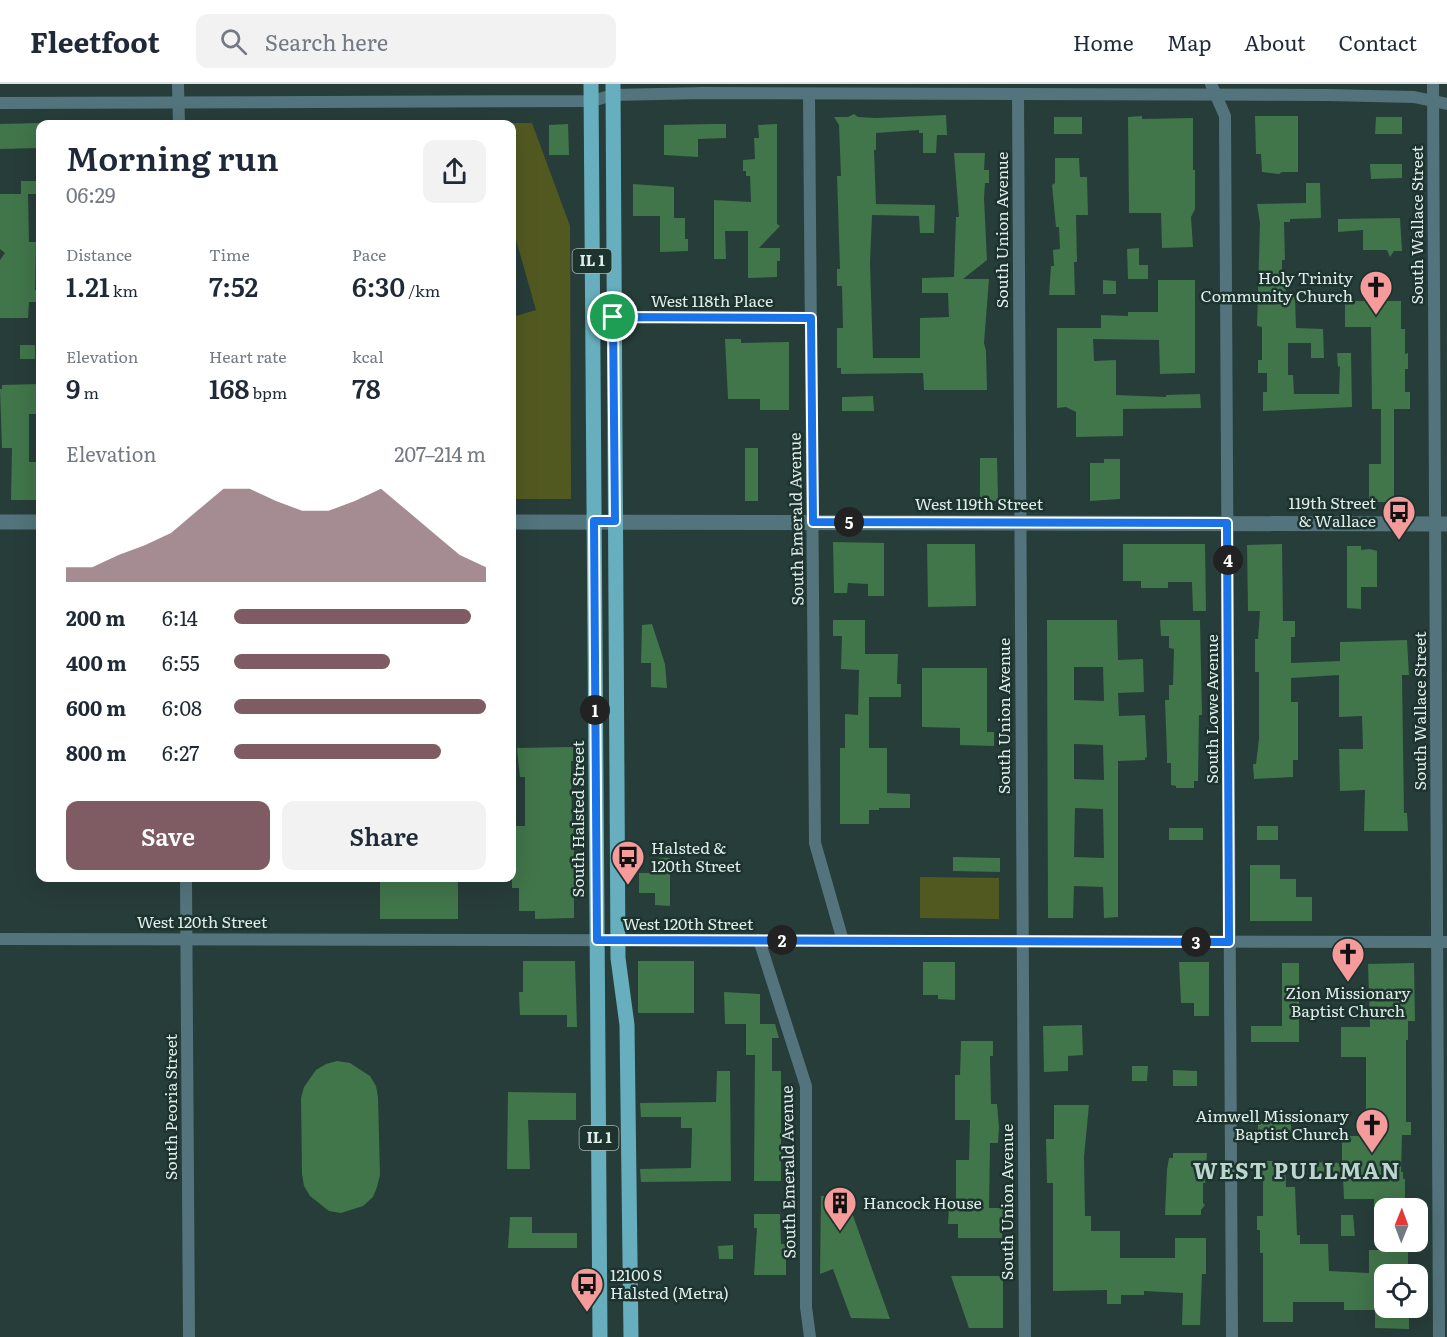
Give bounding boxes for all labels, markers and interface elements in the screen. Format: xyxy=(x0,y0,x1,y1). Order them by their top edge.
search box xyxy=(196,14,616,68)
text: Fleetfoot xyxy=(30,20,160,62)
icon: search xyxy=(217,25,250,58)
text: Search here xyxy=(265,25,388,58)
text: Home xyxy=(1073,26,1134,57)
text: Map xyxy=(1167,26,1211,57)
text: About xyxy=(1244,26,1306,57)
text: Contact xyxy=(1339,26,1417,57)
text: Morning run xyxy=(66,132,279,181)
button: share xyxy=(423,140,486,203)
street label: South Wallace Street xyxy=(1404,145,1428,305)
street label: South Union Avenue xyxy=(989,152,1013,308)
text: 06:29 xyxy=(66,179,115,209)
text: Distance xyxy=(66,242,132,266)
text: Time xyxy=(209,242,250,266)
text: Pace xyxy=(352,242,386,266)
road number: IL 1 xyxy=(572,249,612,273)
place label: Holy Trinity Community Church xyxy=(1200,265,1354,307)
text: 1.21 xyxy=(66,266,110,305)
text: 7:52 xyxy=(209,266,258,305)
text: 6:30 xyxy=(352,266,405,305)
church icon: Holy Trinity Community Church xyxy=(1358,269,1394,316)
text: km xyxy=(110,278,138,302)
text: /km xyxy=(405,278,440,302)
street label: West 118th Place xyxy=(651,288,773,312)
pin xyxy=(587,291,638,342)
icon: arrive xyxy=(596,300,629,333)
text: Elevation xyxy=(66,344,138,368)
text: Heart rate xyxy=(209,344,287,368)
text: kcal xyxy=(352,344,384,368)
text: 9 xyxy=(66,368,80,407)
text: 168 xyxy=(209,368,249,407)
text: 78 xyxy=(352,368,381,407)
text: m xyxy=(80,380,99,404)
text: bpm xyxy=(249,380,287,404)
street label: South Emerald Avenue xyxy=(781,432,809,606)
text: Elevation xyxy=(66,438,156,468)
text: 207–214 m xyxy=(394,438,486,468)
place label: 119th Street & Wallace xyxy=(1289,490,1377,532)
street label: West 119th Street xyxy=(915,491,1044,515)
bus stop icon: 119th Street & Wallace xyxy=(1381,494,1417,541)
pin: 5 xyxy=(834,507,864,537)
text: 5 xyxy=(845,510,853,534)
pin: 4 xyxy=(1213,545,1243,575)
text: 4 xyxy=(1223,548,1233,572)
text: 200 m xyxy=(66,602,125,632)
text: 6:14 xyxy=(162,602,198,632)
street label: South Wallace Street xyxy=(1407,631,1431,791)
street label: South Lowe Avenue xyxy=(1199,634,1223,784)
street label: South Union Avenue xyxy=(991,638,1015,794)
text: 400 m xyxy=(66,647,127,677)
text: 6:55 xyxy=(162,647,200,677)
text: 600 m xyxy=(66,692,126,722)
text: 6:08 xyxy=(162,692,202,722)
pin: 1 xyxy=(580,695,610,725)
text: 1 xyxy=(592,698,598,722)
text: 800 m xyxy=(66,737,126,767)
text: 6:27 xyxy=(162,737,199,767)
street label: South Halsted Street xyxy=(565,740,589,897)
button: Save xyxy=(66,801,270,870)
button: Share xyxy=(282,801,486,870)
place label: Halsted & 120th Street xyxy=(651,835,741,877)
bus stop icon: Halsted & 120th Street xyxy=(610,839,646,886)
street label: West 120th Street xyxy=(137,909,268,933)
street label: West 120th Street xyxy=(623,911,754,935)
pin: 2 xyxy=(767,925,797,955)
pin: 3 xyxy=(1181,927,1211,957)
text: 2 xyxy=(778,928,786,952)
text: 3 xyxy=(1192,930,1200,954)
church icon: Zion Missionary Baptist Church xyxy=(1330,936,1366,983)
place label: Zion Missionary Baptist Church xyxy=(1286,980,1411,1022)
street label: South Peoria Street xyxy=(158,1033,182,1180)
street label: South Emerald Avenue xyxy=(773,1085,801,1259)
place label: Aimwell Missionary Baptist Church xyxy=(1195,1103,1350,1145)
church icon: Aimwell Missionary Baptist Church xyxy=(1354,1107,1390,1154)
street label: South Union Avenue xyxy=(994,1124,1018,1280)
road number: IL 1 xyxy=(580,1126,618,1150)
district label: WEST PULLMAN xyxy=(1193,1153,1401,1186)
building icon: Hancock House xyxy=(822,1185,858,1232)
place label: Hancock House xyxy=(863,1190,982,1214)
north arrow xyxy=(1374,1198,1428,1252)
map controls xyxy=(1374,1198,1428,1318)
place label: 12100 S Halsted (Metra) xyxy=(610,1262,729,1304)
button: locate xyxy=(1374,1264,1428,1318)
bus stop icon: 12100 S Halsted (Metra) xyxy=(569,1266,605,1313)

